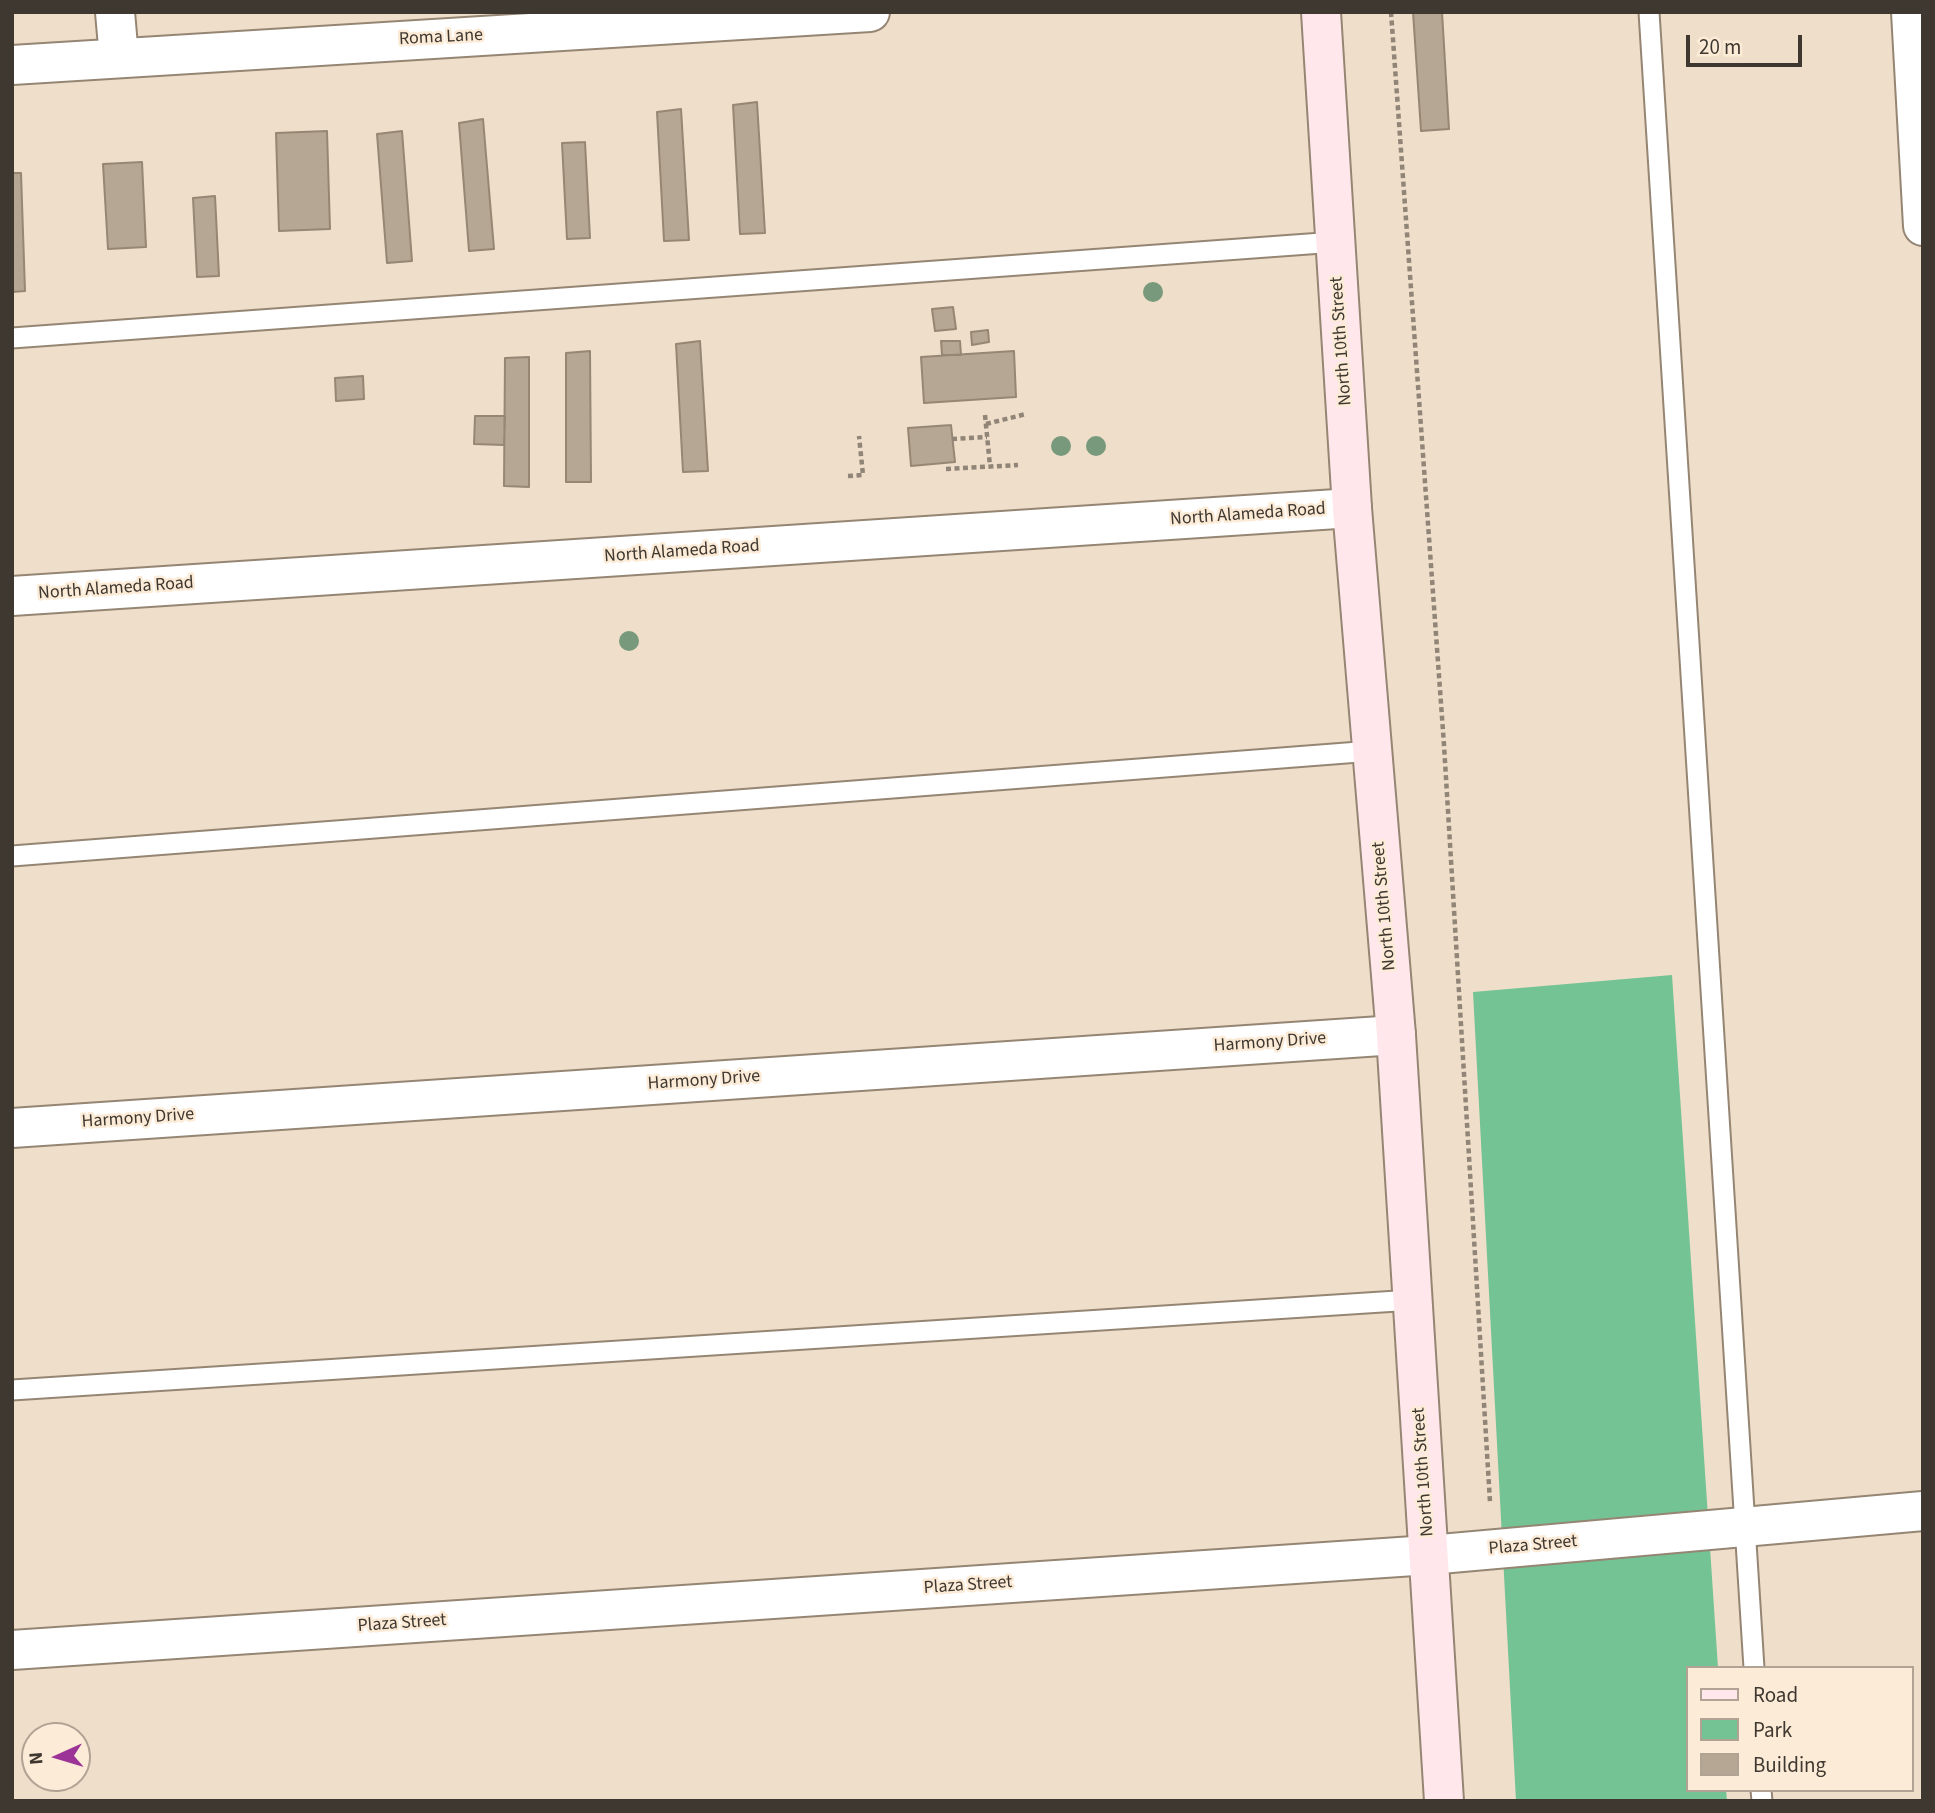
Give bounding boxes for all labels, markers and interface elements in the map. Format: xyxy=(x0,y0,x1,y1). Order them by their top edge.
scale bar xyxy=(1690,21,1806,65)
street label: Roma Lane xyxy=(398,25,484,51)
text: 20 m xyxy=(1699,32,1741,62)
street label: North 10th Street xyxy=(1327,276,1357,406)
street label: North Alameda Road xyxy=(1170,499,1326,531)
street label: North Alameda Road xyxy=(604,536,760,568)
street label: North Alameda Road xyxy=(38,573,194,605)
street label: North 10th Street xyxy=(1369,841,1401,971)
street label: Harmony Drive xyxy=(1213,1028,1327,1058)
street label: Harmony Drive xyxy=(647,1066,761,1096)
street label: Harmony Drive xyxy=(81,1104,195,1134)
street label: North 10th Street xyxy=(1409,1407,1439,1537)
street label: Plaza Street xyxy=(1488,1531,1578,1561)
street label: Plaza Street xyxy=(923,1572,1013,1600)
street label: Plaza Street xyxy=(357,1610,447,1638)
legend xyxy=(1686,1666,1914,1792)
text: Road xyxy=(1753,1680,1798,1710)
text: Park xyxy=(1753,1715,1792,1745)
north arrow xyxy=(21,1722,91,1792)
text: Building xyxy=(1753,1750,1826,1780)
text: N xyxy=(23,1751,50,1766)

